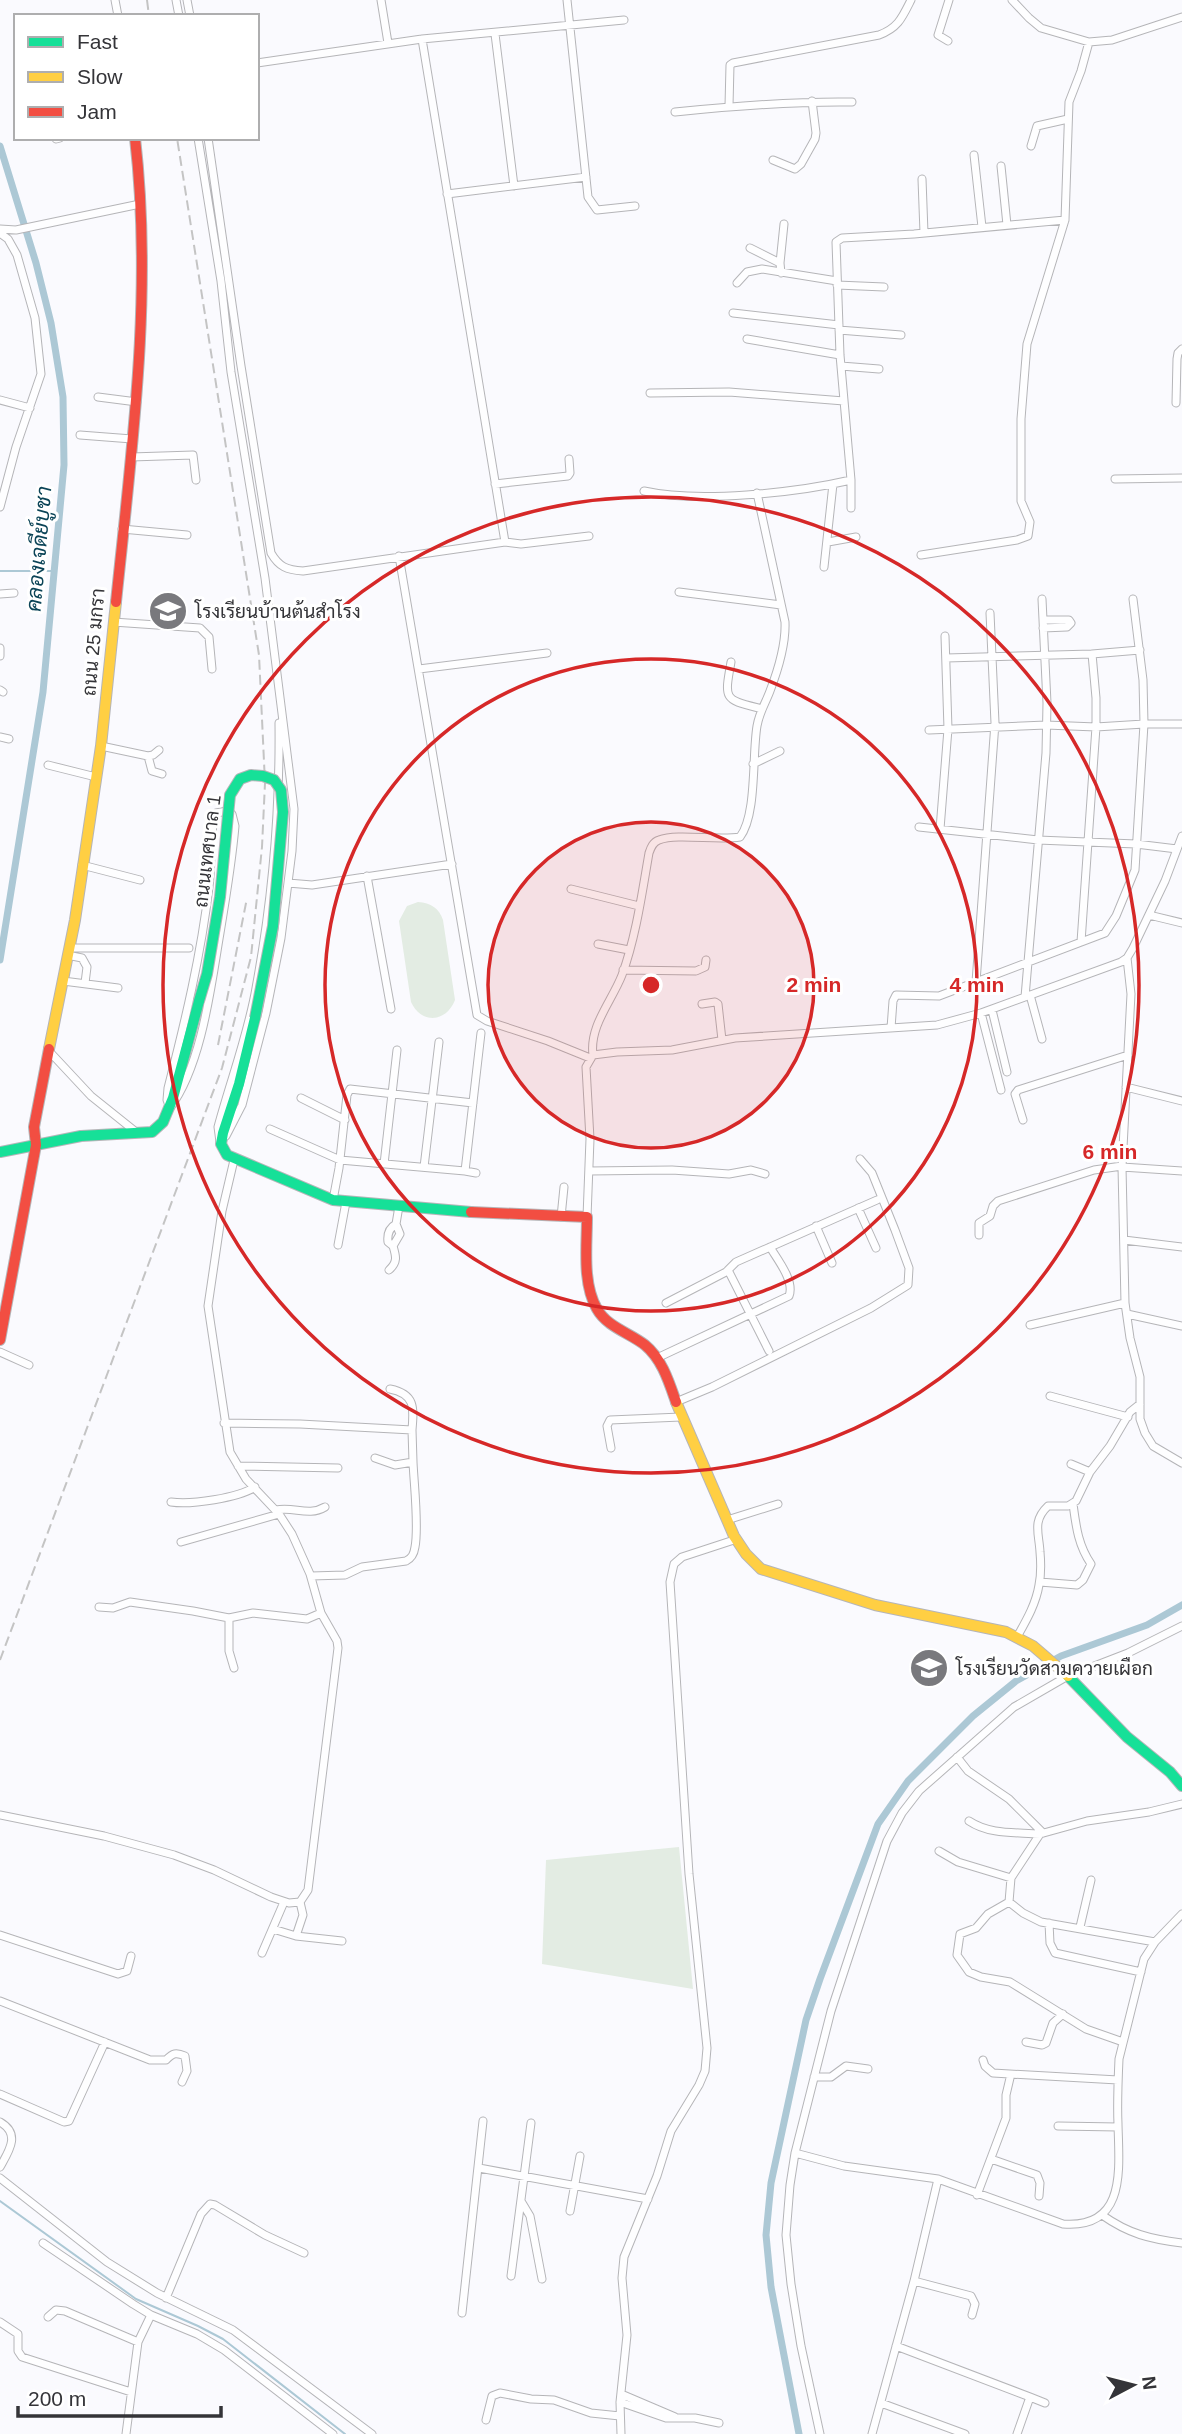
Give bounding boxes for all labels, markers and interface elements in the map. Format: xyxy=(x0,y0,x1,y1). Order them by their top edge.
legend xyxy=(14,14,259,140)
text: Fast xyxy=(77,30,118,53)
text: Slow xyxy=(77,65,123,88)
text: Jam xyxy=(77,100,117,123)
water label: คลองเจดีย์บูชา xyxy=(20,485,59,613)
street label: ถนน 25 มกรา xyxy=(78,587,109,697)
school or university icon: โรงเรียนบ้านต้นสำโรง xyxy=(147,590,189,632)
place label: โรงเรียนบ้านต้นสำโรง xyxy=(194,599,361,622)
street label: ถนนเทศบาล 1 xyxy=(190,794,225,909)
centre of rings xyxy=(639,973,663,997)
text: 2 min xyxy=(787,973,841,996)
text: 4 min xyxy=(950,973,1004,996)
text: 6 min xyxy=(1083,1140,1137,1163)
school or university icon: โรงเรียนวัดสามควายเผือก xyxy=(908,1647,950,1689)
place label: โรงเรียนวัดสามควายเผือก xyxy=(955,1656,1153,1679)
north arrow xyxy=(1098,2350,1168,2420)
scale bar xyxy=(18,2374,220,2418)
text: N xyxy=(1138,2375,1161,2391)
text: 200 m xyxy=(28,2387,86,2410)

